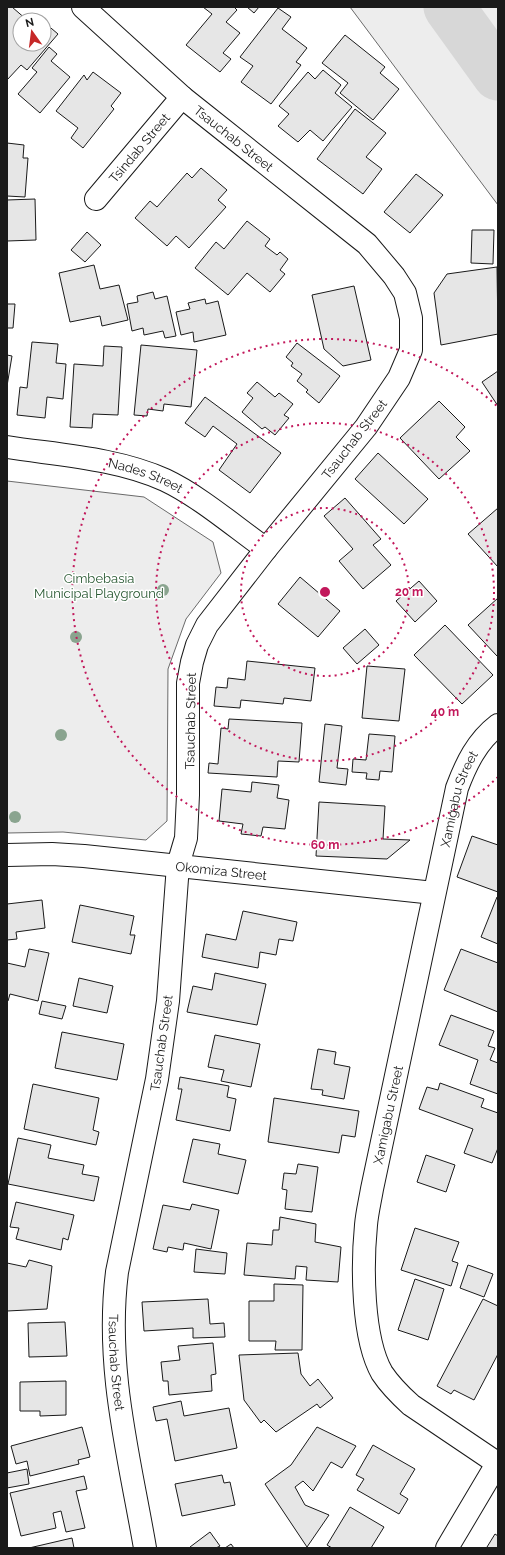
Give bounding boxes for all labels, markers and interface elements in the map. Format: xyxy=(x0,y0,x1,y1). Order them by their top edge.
north arrow xyxy=(12,12,52,52)
text: N xyxy=(24,15,35,30)
street label: Tsauchab Street xyxy=(191,103,277,175)
street label: Tsindab Street xyxy=(106,110,173,186)
street label: Tsauchab Street xyxy=(319,396,391,482)
street label: Nades Street xyxy=(107,455,186,496)
park label: Cimbebasia Municipal Playground xyxy=(34,571,164,601)
centre of rings xyxy=(318,585,332,599)
text: 20 m xyxy=(395,585,423,599)
street label: Tsauchab Street xyxy=(182,672,199,770)
text: 40 m xyxy=(431,705,459,719)
street label: Xamigabu Street xyxy=(438,748,481,849)
text: 60 m xyxy=(311,838,339,852)
street label: Okomiza Street xyxy=(175,859,268,883)
street label: Tsauchab Street xyxy=(147,993,176,1092)
street label: Xamigabu Street xyxy=(370,1064,406,1166)
street label: Tsauchab Street xyxy=(106,1314,127,1412)

